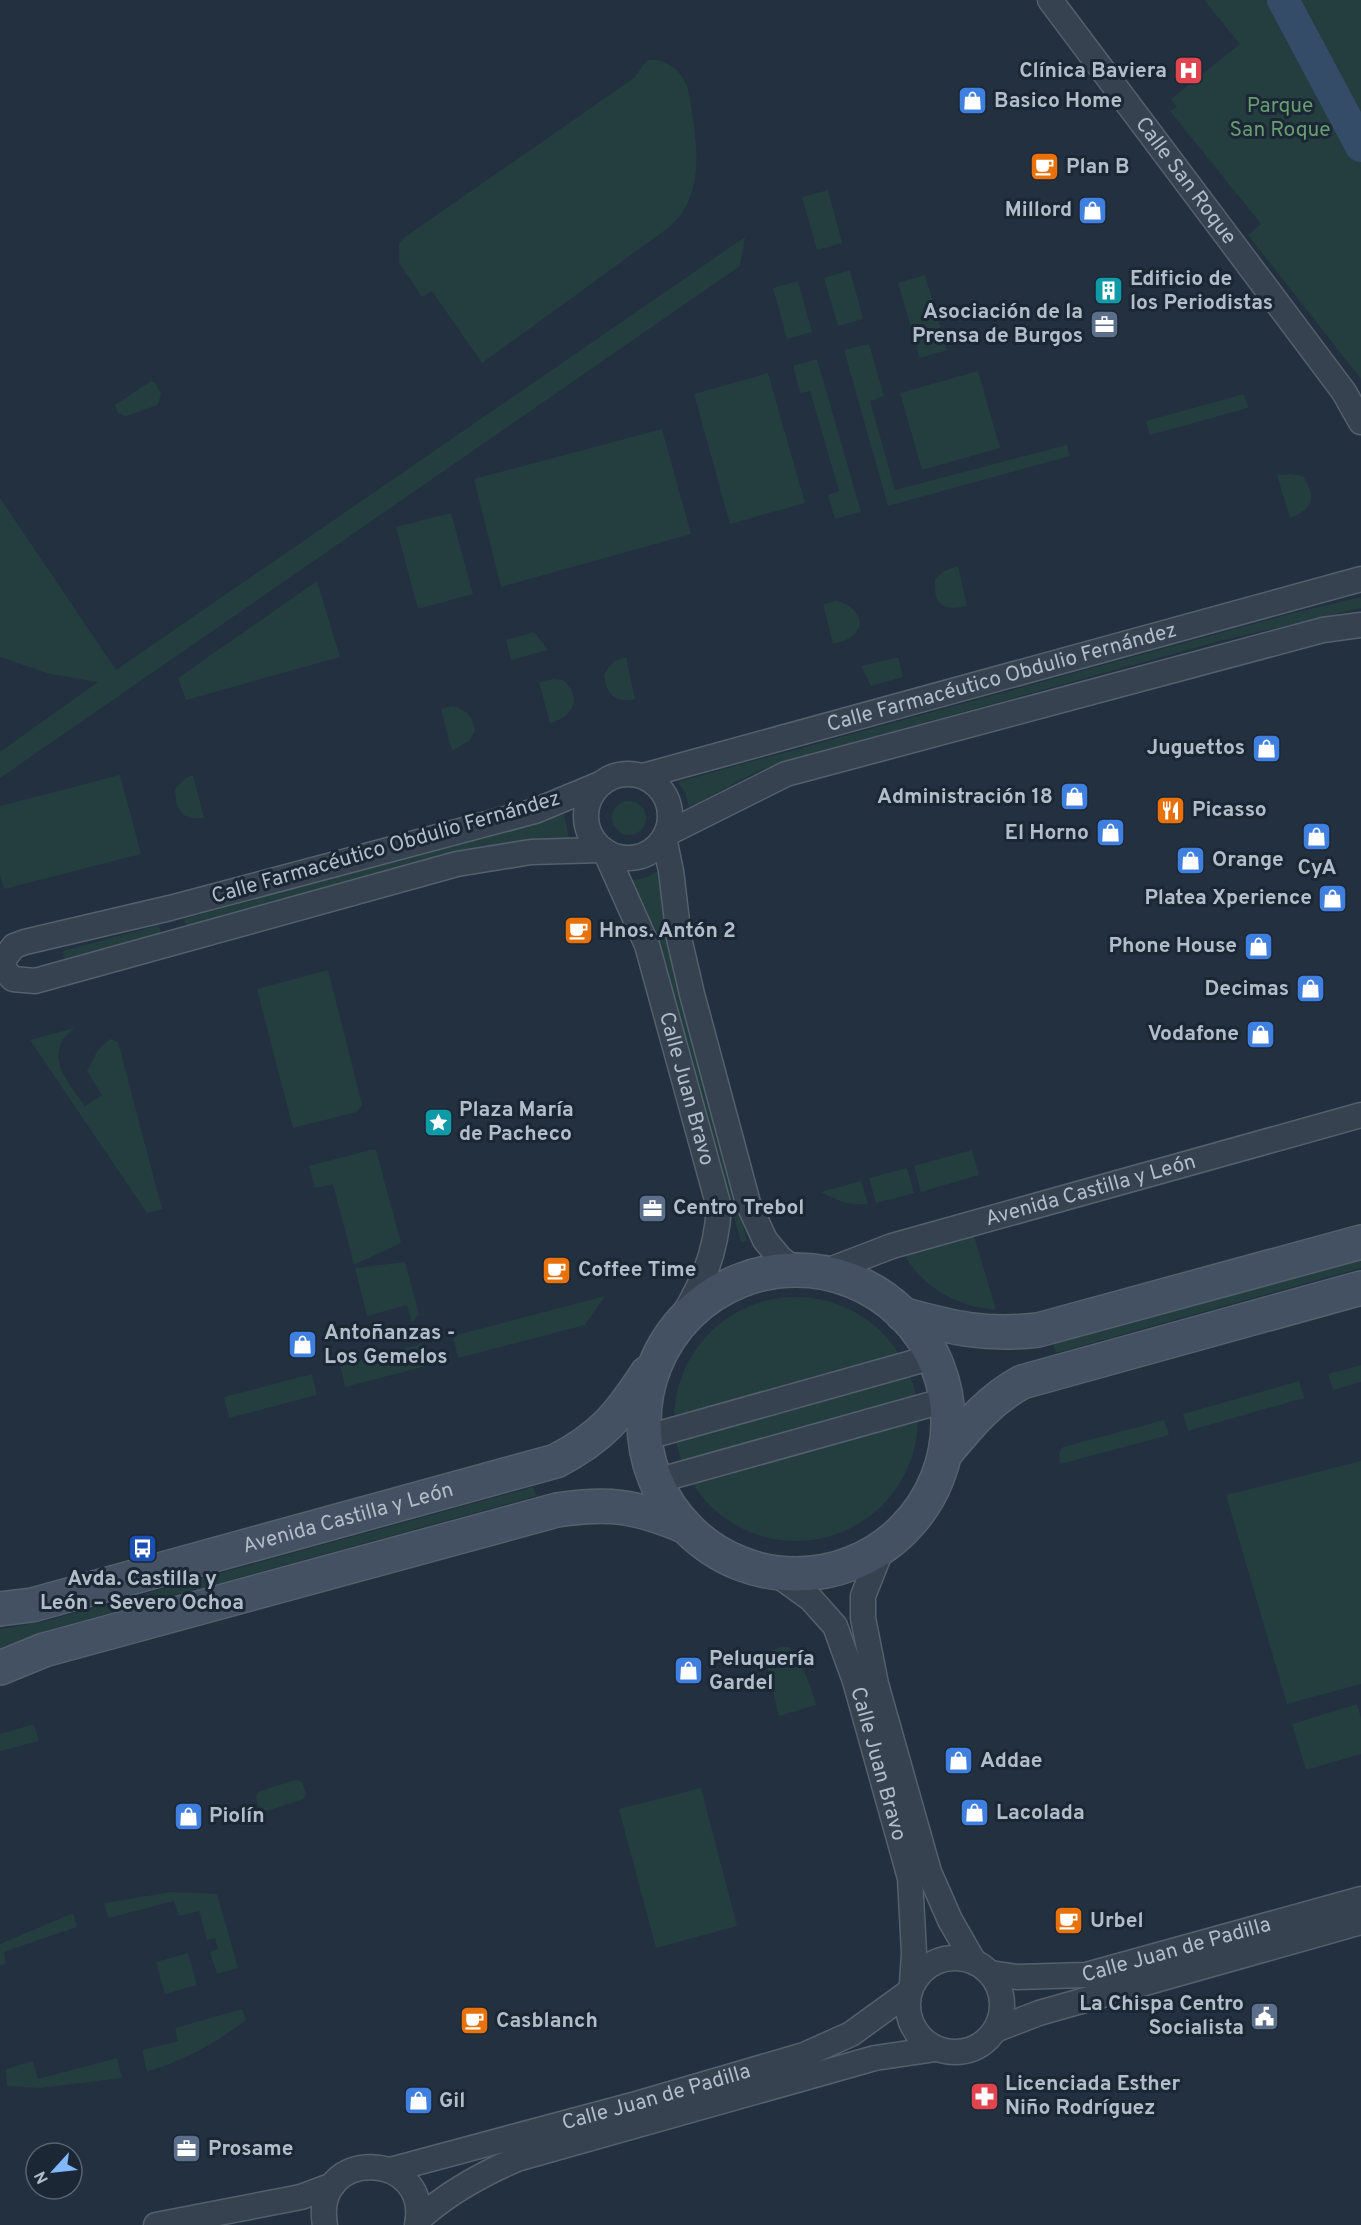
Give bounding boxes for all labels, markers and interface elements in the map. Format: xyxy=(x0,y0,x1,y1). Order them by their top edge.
hospital icon: Clínica Baviera xyxy=(1172,55,1204,87)
place label: Clínica Baviera xyxy=(1019,58,1167,85)
shop icon: Basico Home xyxy=(957,85,989,117)
place label: Basico Home xyxy=(994,88,1122,115)
park label: Parque San Roque xyxy=(1230,93,1331,144)
street label: Calle San Roque xyxy=(1129,112,1242,250)
cafe icon: Plan B xyxy=(1029,151,1061,183)
place label: Plan B xyxy=(1066,154,1130,181)
shop icon: Millord xyxy=(1077,194,1109,226)
place label: Millord xyxy=(1005,197,1072,224)
place label: Edificio de los Periodistas xyxy=(1130,266,1273,317)
building icon: Edificio de los Periodistas xyxy=(1093,275,1125,307)
place label: Asociación de la Prensa de Burgos xyxy=(912,299,1083,350)
office icon: Asociación de la Prensa de Burgos xyxy=(1088,308,1120,340)
street label: Calle Farmacéutico Obdulio Fernández xyxy=(824,617,1180,738)
shop icon: Juguettos xyxy=(1250,732,1282,764)
place label: Juguettos xyxy=(1147,735,1245,762)
shop icon: Administración 18 xyxy=(1058,781,1090,813)
place label: Administración 18 xyxy=(877,784,1053,811)
street label: Calle Farmacéutico Obdulio Fernández xyxy=(209,785,563,911)
restaurant icon: Picasso xyxy=(1155,794,1187,826)
place label: Picasso xyxy=(1192,797,1267,824)
shop icon: El Horno xyxy=(1094,817,1126,849)
place label: El Horno xyxy=(1005,820,1089,847)
shop icon: CyA xyxy=(1301,821,1333,853)
shop icon: Orange xyxy=(1175,844,1207,876)
place label: Orange xyxy=(1212,847,1284,874)
place label: CyA xyxy=(1297,855,1337,882)
shop icon: Platea Xperience xyxy=(1317,882,1349,914)
place label: Platea Xperience xyxy=(1144,885,1312,912)
cafe icon: Hnos. Antón 2 xyxy=(562,915,594,947)
place label: Hnos. Antón 2 xyxy=(599,918,736,945)
shop icon: Phone House xyxy=(1242,930,1274,962)
place label: Phone House xyxy=(1109,933,1237,960)
shop icon: Decimas xyxy=(1294,973,1326,1005)
place label: Decimas xyxy=(1205,976,1289,1003)
street label: Calle Juan Bravo xyxy=(652,1009,721,1169)
shop icon: Vodafone xyxy=(1244,1018,1276,1050)
place label: Vodafone xyxy=(1148,1021,1239,1048)
place label: Plaza María de Pacheco xyxy=(459,1097,574,1148)
place icon: Plaza María de Pacheco xyxy=(422,1106,454,1138)
street label: Avenida Castilla y León xyxy=(982,1148,1199,1233)
office icon: Centro Trebol xyxy=(636,1192,668,1224)
place label: Centro Trebol xyxy=(673,1195,804,1222)
cafe icon: Coffee Time xyxy=(541,1254,573,1286)
place label: Coffee Time xyxy=(578,1257,697,1284)
place label: Antoñanzas - Los Gemelos xyxy=(324,1320,455,1371)
shop icon: Antoñanzas - Los Gemelos xyxy=(287,1329,319,1361)
street label: Avenida Castilla y León xyxy=(240,1476,457,1560)
bus stop icon: Avda. Castilla y León – Severo Ochoa xyxy=(126,1532,158,1564)
place label: Avda. Castilla y León – Severo Ochoa xyxy=(40,1566,244,1617)
place label: Peluquería Gardel xyxy=(709,1646,815,1697)
shop icon: Peluquería Gardel xyxy=(672,1655,704,1687)
street label: Calle Juan Bravo xyxy=(844,1684,912,1844)
shop icon: Addae xyxy=(943,1745,975,1777)
place label: Addae xyxy=(980,1748,1043,1775)
shop icon: Lacolada xyxy=(959,1797,991,1829)
shop icon: Piolín xyxy=(172,1800,204,1832)
place label: Lacolada xyxy=(996,1800,1085,1827)
place label: Piolín xyxy=(209,1803,265,1830)
cafe icon: Urbel xyxy=(1053,1905,1085,1937)
place label: Urbel xyxy=(1090,1908,1144,1935)
street label: Calle Juan de Padilla xyxy=(1079,1911,1274,1989)
place label: La Chispa Centro Socialista xyxy=(1079,1991,1244,2042)
public building icon: La Chispa Centro Socialista xyxy=(1249,2000,1281,2032)
cafe icon: Casblanch xyxy=(459,2005,491,2037)
place label: Casblanch xyxy=(496,2008,598,2035)
street label: Calle Juan de Padilla xyxy=(559,2058,754,2137)
place label: Licenciada Esther Niño Rodríguez xyxy=(1005,2071,1181,2122)
pharmacy icon: Licenciada Esther Niño Rodríguez xyxy=(968,2080,1000,2112)
shop icon: Gil xyxy=(402,2085,434,2117)
place label: Gil xyxy=(439,2088,465,2115)
office icon: Prosame xyxy=(171,2133,203,2165)
place label: Prosame xyxy=(208,2136,293,2163)
north arrow xyxy=(24,2141,84,2201)
text: N xyxy=(31,2167,54,2187)

